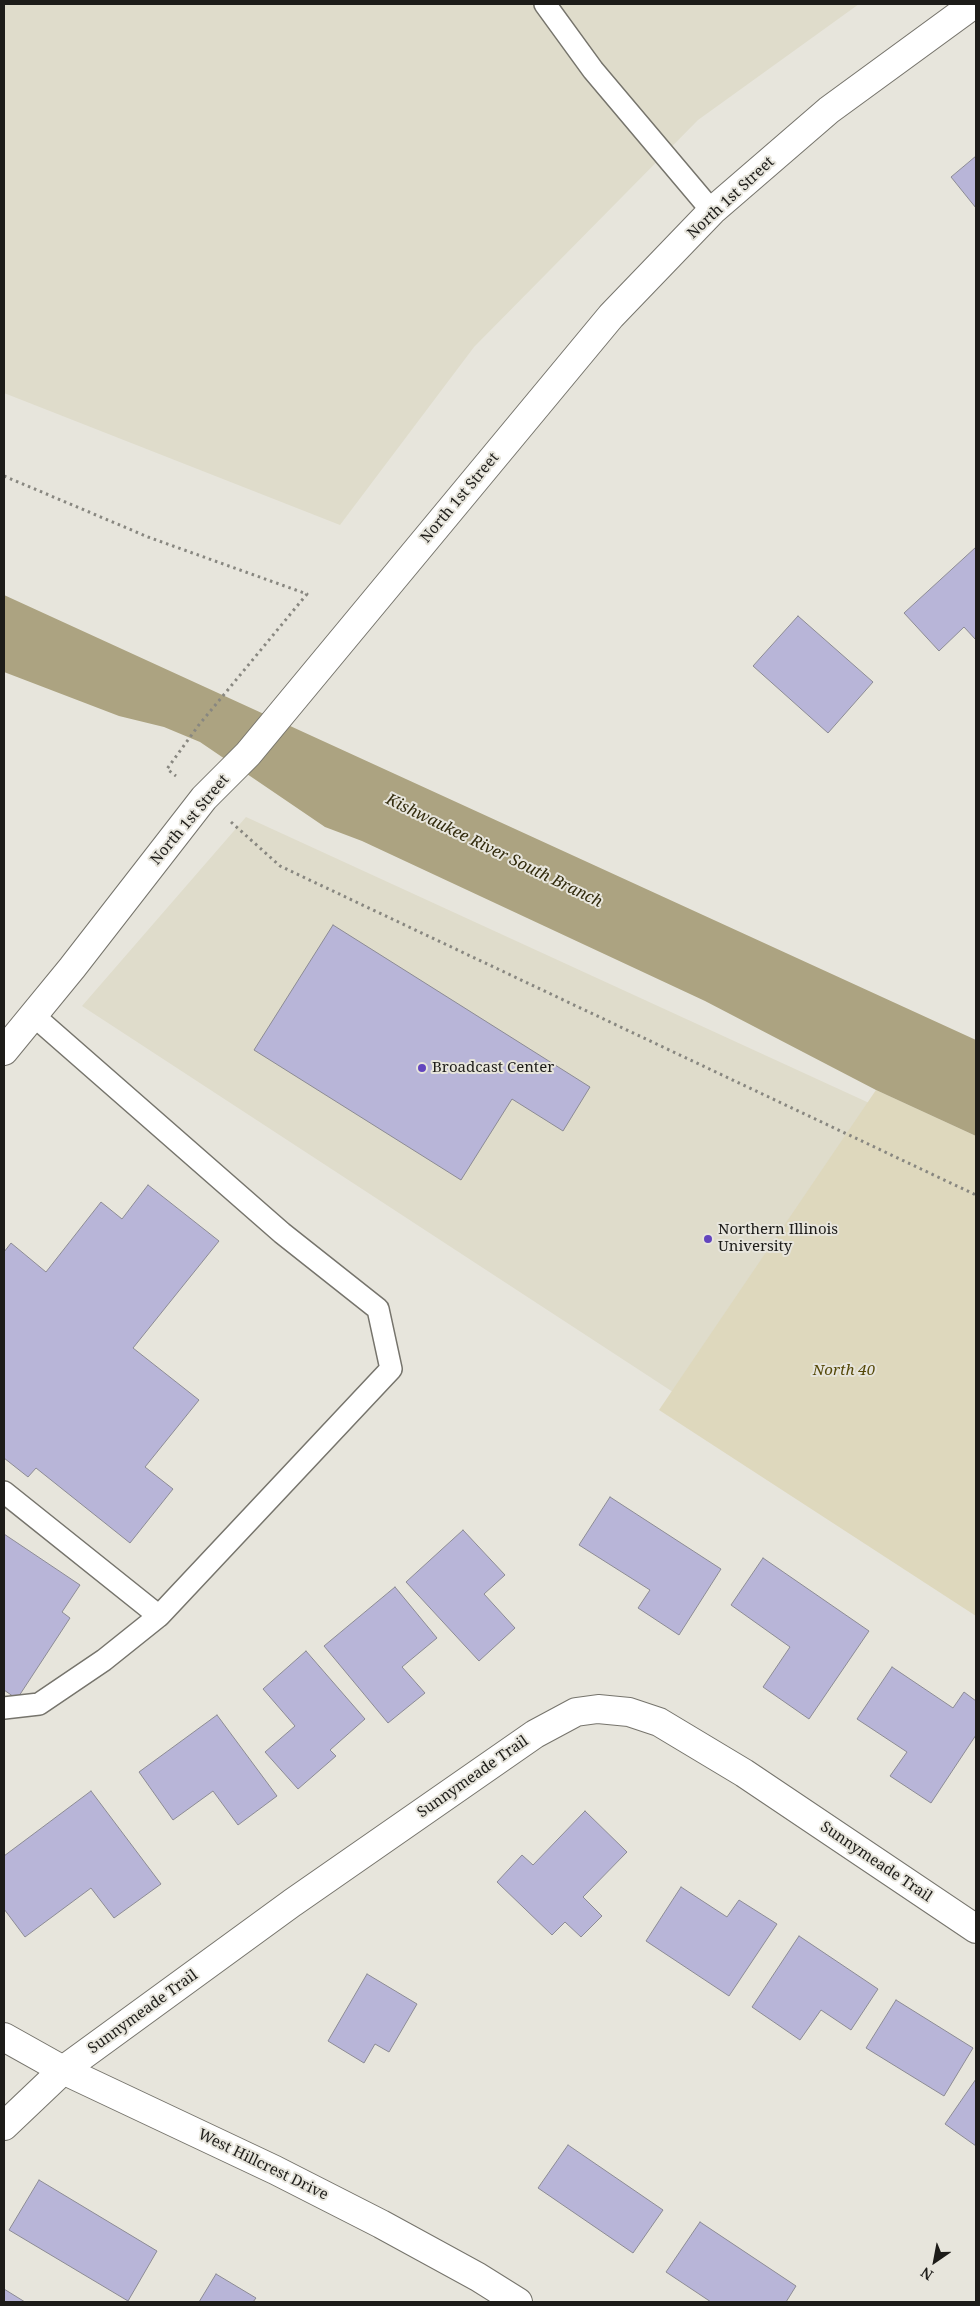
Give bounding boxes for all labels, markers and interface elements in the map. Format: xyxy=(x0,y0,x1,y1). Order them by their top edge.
street label: North 1st Street xyxy=(684,153,778,243)
street label: North 1st Street xyxy=(417,449,503,547)
street label: North 1st Street xyxy=(147,771,233,869)
water label: Kishwaukee River South Branch xyxy=(383,790,605,912)
place label: Broadcast Center xyxy=(432,1059,554,1077)
marker: Broadcast Center xyxy=(416,1062,428,1074)
place label: Northern Illinois University xyxy=(718,1221,838,1256)
marker: Northern Illinois University xyxy=(702,1233,714,1245)
park label: North 40 xyxy=(813,1362,875,1380)
street label: Sunnymeade Trail xyxy=(414,1732,532,1822)
street label: Sunnymeade Trail xyxy=(817,1818,935,1906)
street label: Sunnymeade Trail xyxy=(85,1966,201,2058)
street label: West Hillcrest Drive xyxy=(195,2126,331,2204)
north arrow xyxy=(910,2236,960,2286)
text: N xyxy=(917,2263,936,2285)

